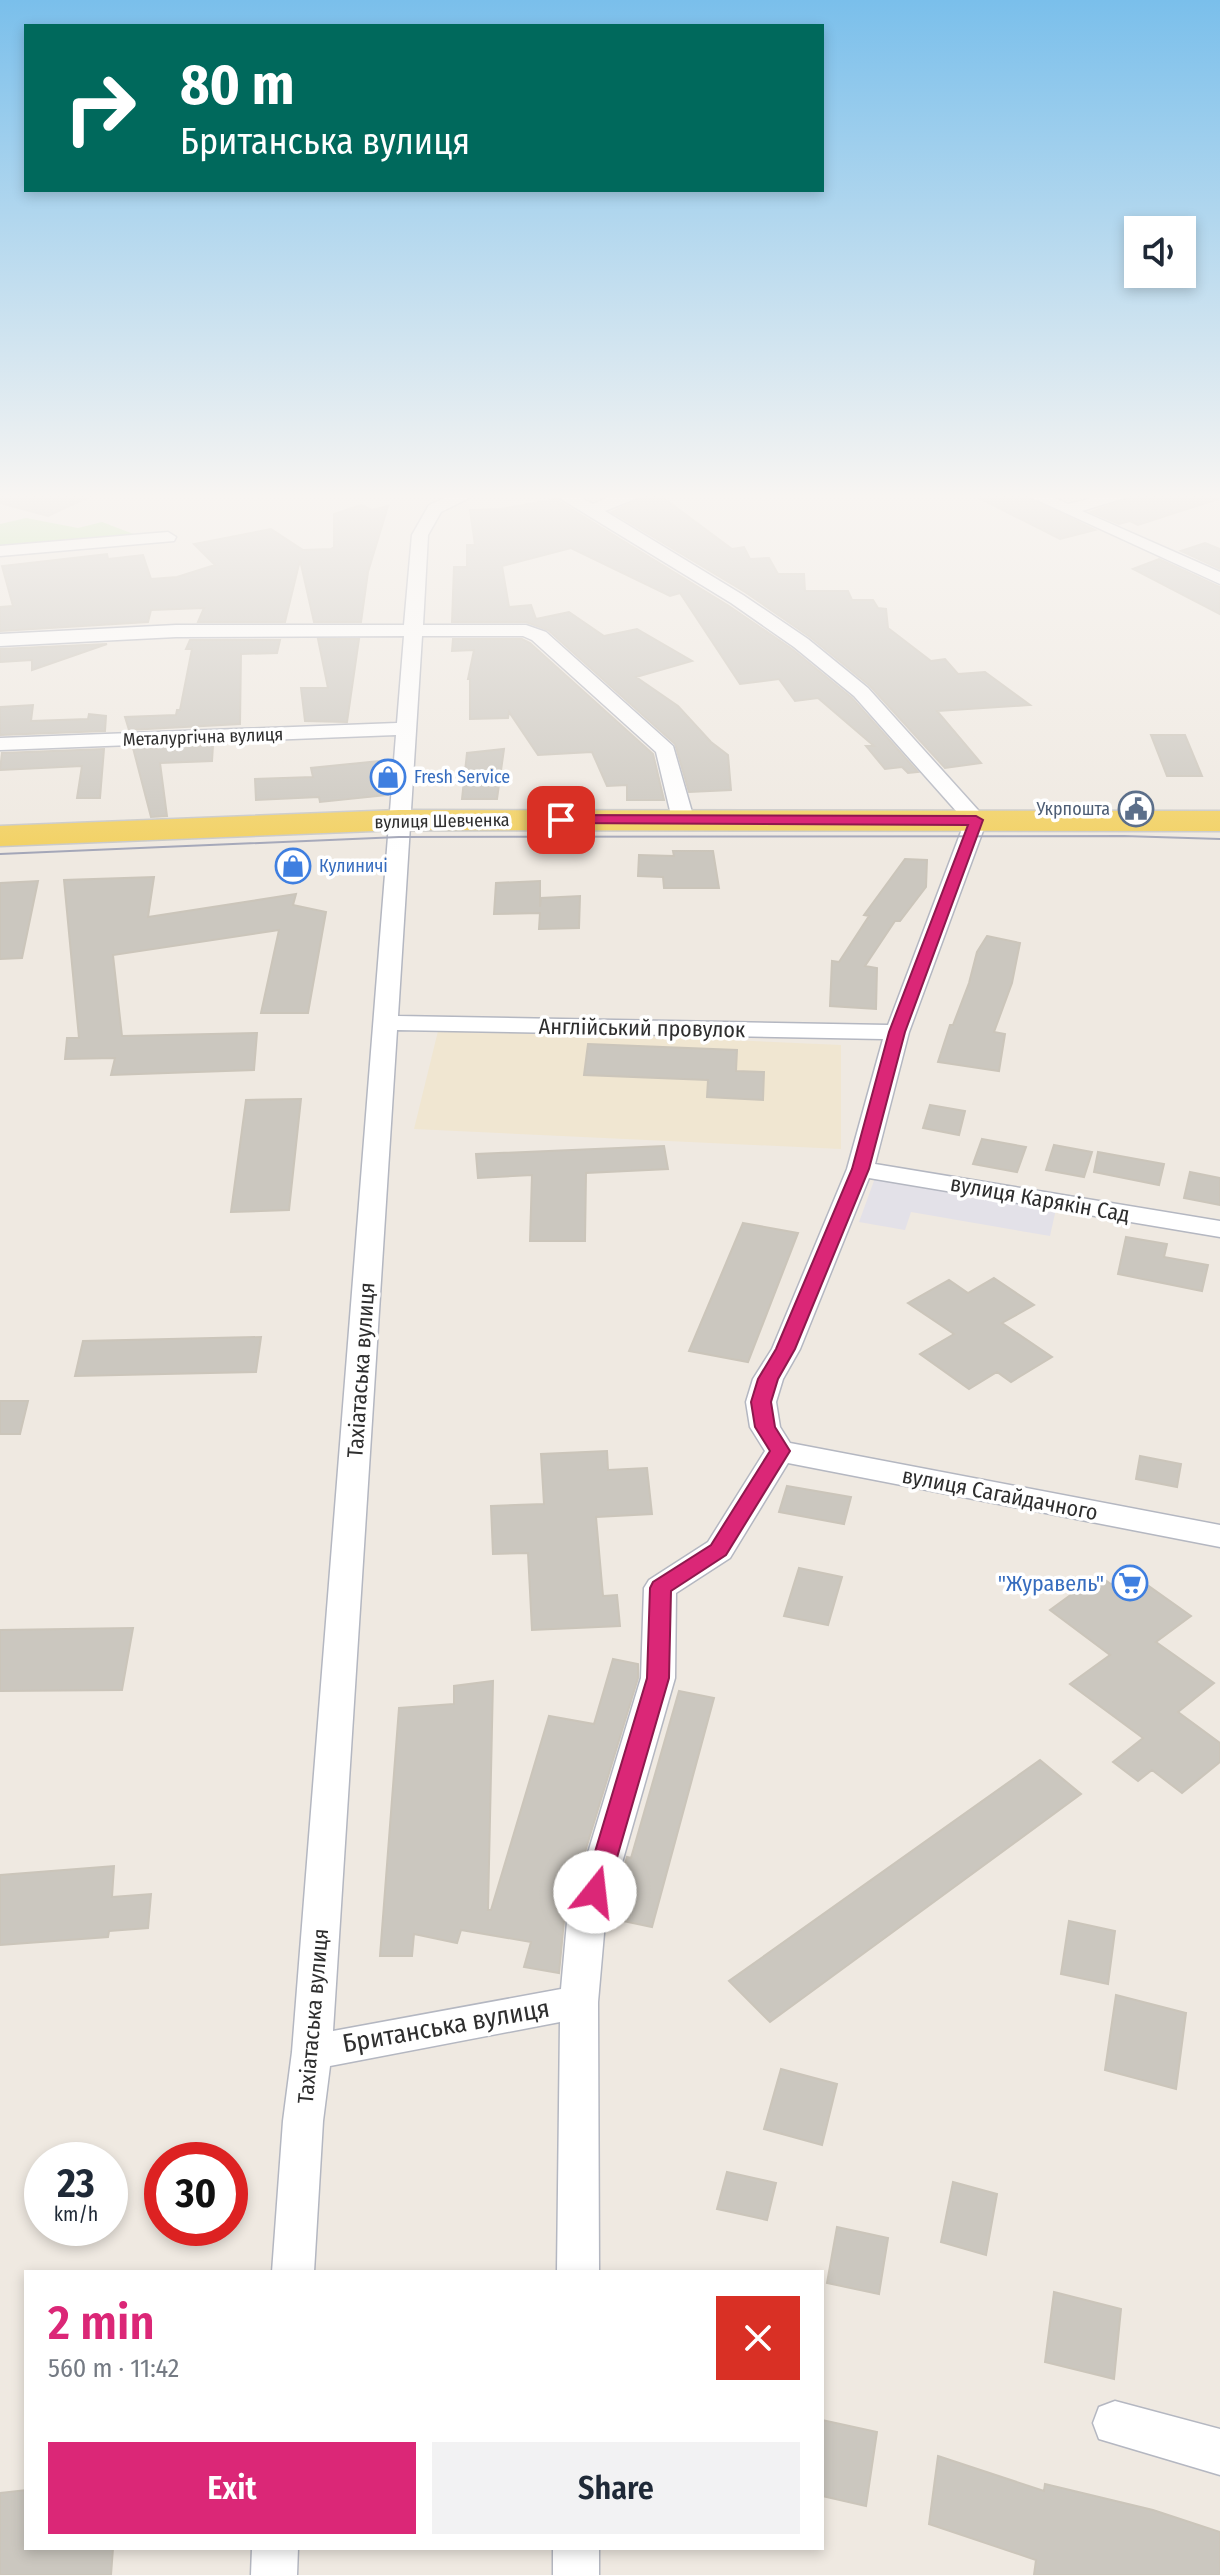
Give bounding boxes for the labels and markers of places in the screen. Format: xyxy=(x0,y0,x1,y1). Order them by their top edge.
shop icon: Fresh Service xyxy=(369,758,407,796)
place label: Fresh Service xyxy=(414,766,510,788)
pin xyxy=(527,786,595,854)
public building icon: Укрпошта xyxy=(1117,790,1155,828)
place label: Укрпошта xyxy=(1035,798,1110,820)
shop icon: Кулиничі xyxy=(274,847,312,885)
place label: Кулиничі xyxy=(319,855,388,877)
supermarket icon: "Журавель" xyxy=(1111,1564,1149,1602)
place label: "Журавель" xyxy=(998,1570,1104,1597)

